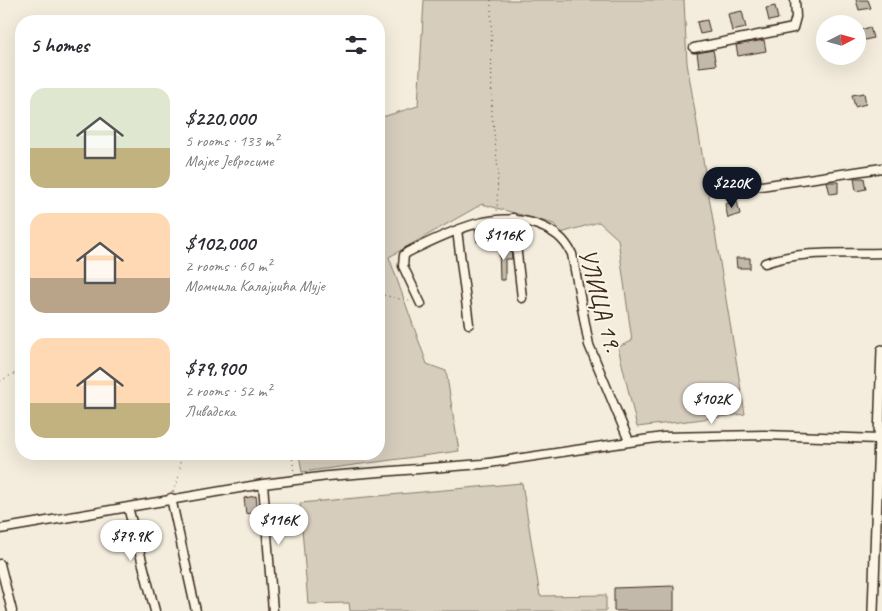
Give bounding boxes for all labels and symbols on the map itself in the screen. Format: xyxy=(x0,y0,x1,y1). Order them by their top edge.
north arrow xyxy=(816,15,866,65)
pin: $220K xyxy=(697,166,767,209)
pin: $116K xyxy=(469,218,539,261)
street label: УЛИЦА 19. xyxy=(571,245,629,355)
pin: $102K xyxy=(677,382,747,425)
pin: $116K xyxy=(244,504,314,546)
pin: $79.9K xyxy=(90,520,172,562)

